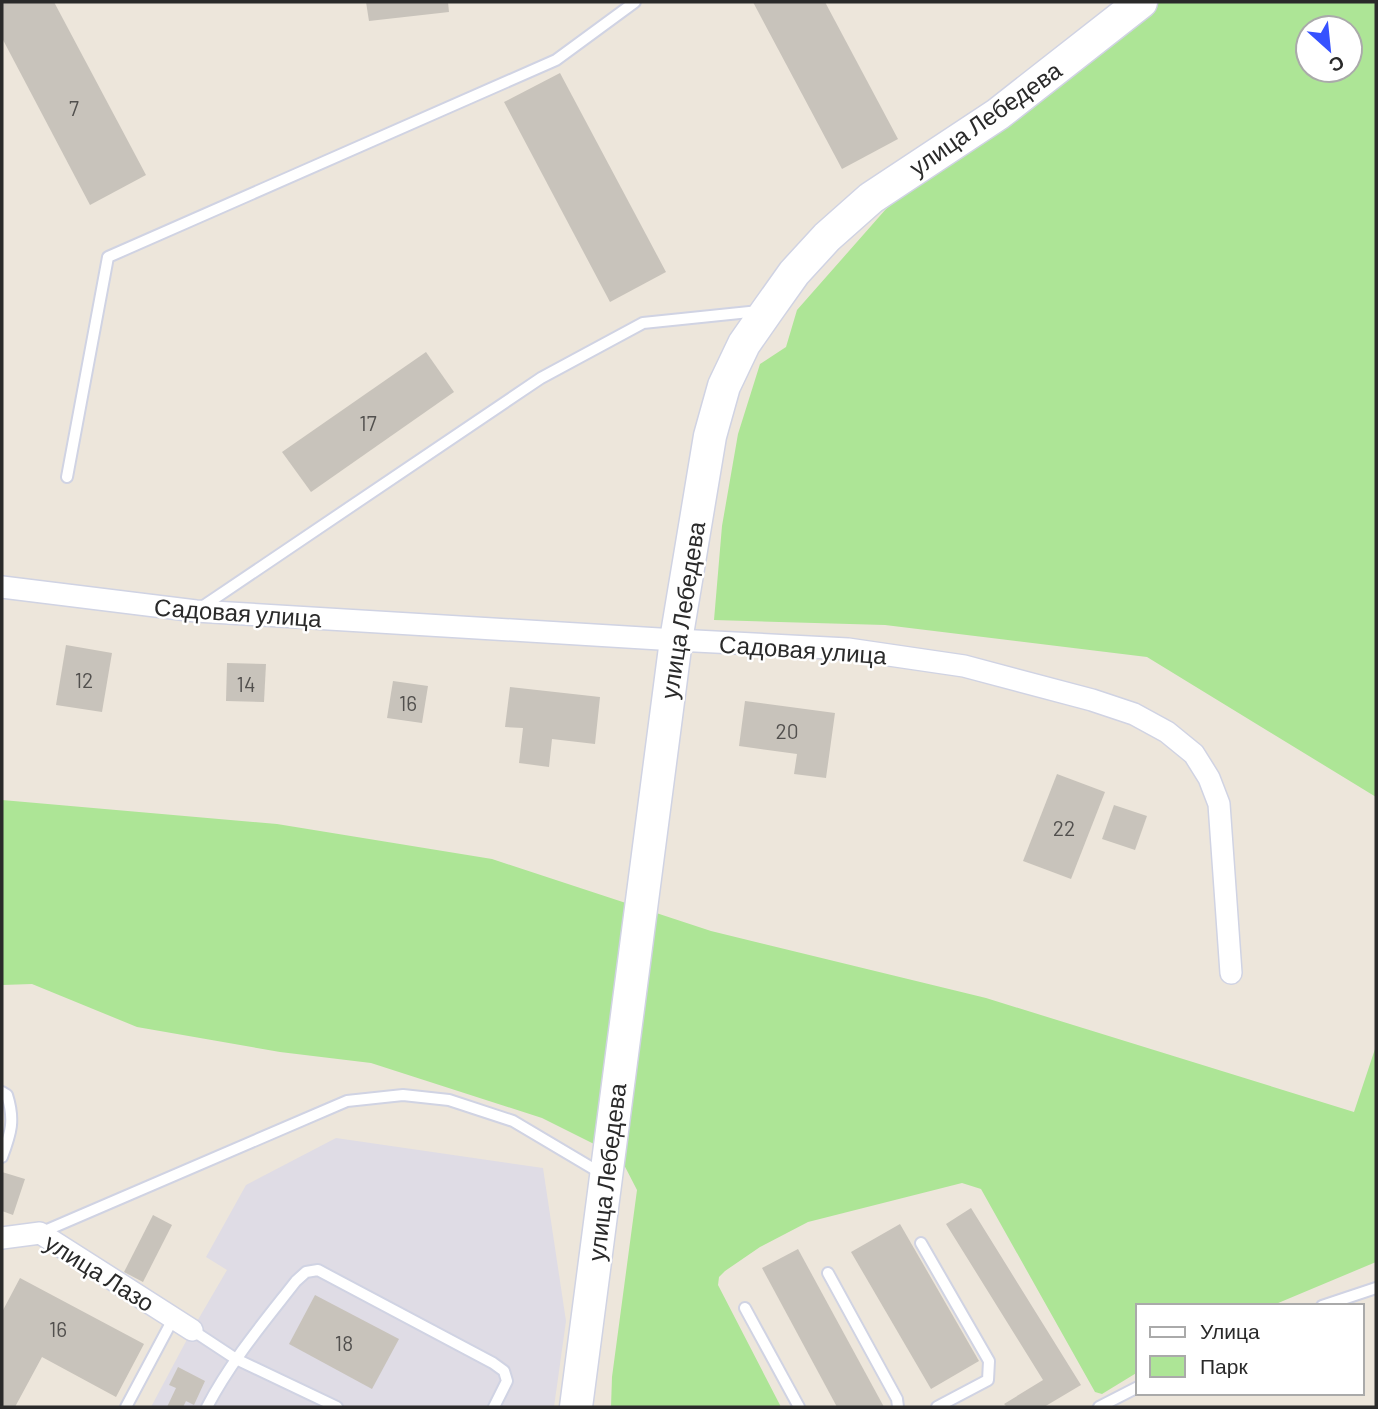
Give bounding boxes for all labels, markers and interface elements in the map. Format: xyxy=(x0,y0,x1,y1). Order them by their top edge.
north arrow xyxy=(1294,14,1364,84)
text: С xyxy=(1325,51,1348,78)
street label: улица Лебедева xyxy=(903,54,1067,181)
house number: 7 xyxy=(69,95,79,120)
house number: 17 xyxy=(359,410,377,435)
street label: улица Лебедева xyxy=(654,519,710,701)
street label: Садовая улица xyxy=(153,592,323,632)
street label: Садовая улица xyxy=(718,629,888,669)
house number: 12 xyxy=(75,667,93,692)
house number: 14 xyxy=(237,671,255,696)
house number: 16 xyxy=(399,690,417,715)
house number: 20 xyxy=(775,718,799,743)
house number: 22 xyxy=(1053,815,1075,840)
street label: улица Лебедева xyxy=(581,1081,631,1263)
street label: улица Лазо xyxy=(40,1227,160,1317)
legend xyxy=(1136,1304,1364,1395)
house number: 16 xyxy=(49,1316,67,1341)
text: Улица xyxy=(1200,1318,1260,1343)
house number: 18 xyxy=(335,1330,353,1355)
text: Парк xyxy=(1200,1353,1248,1378)

